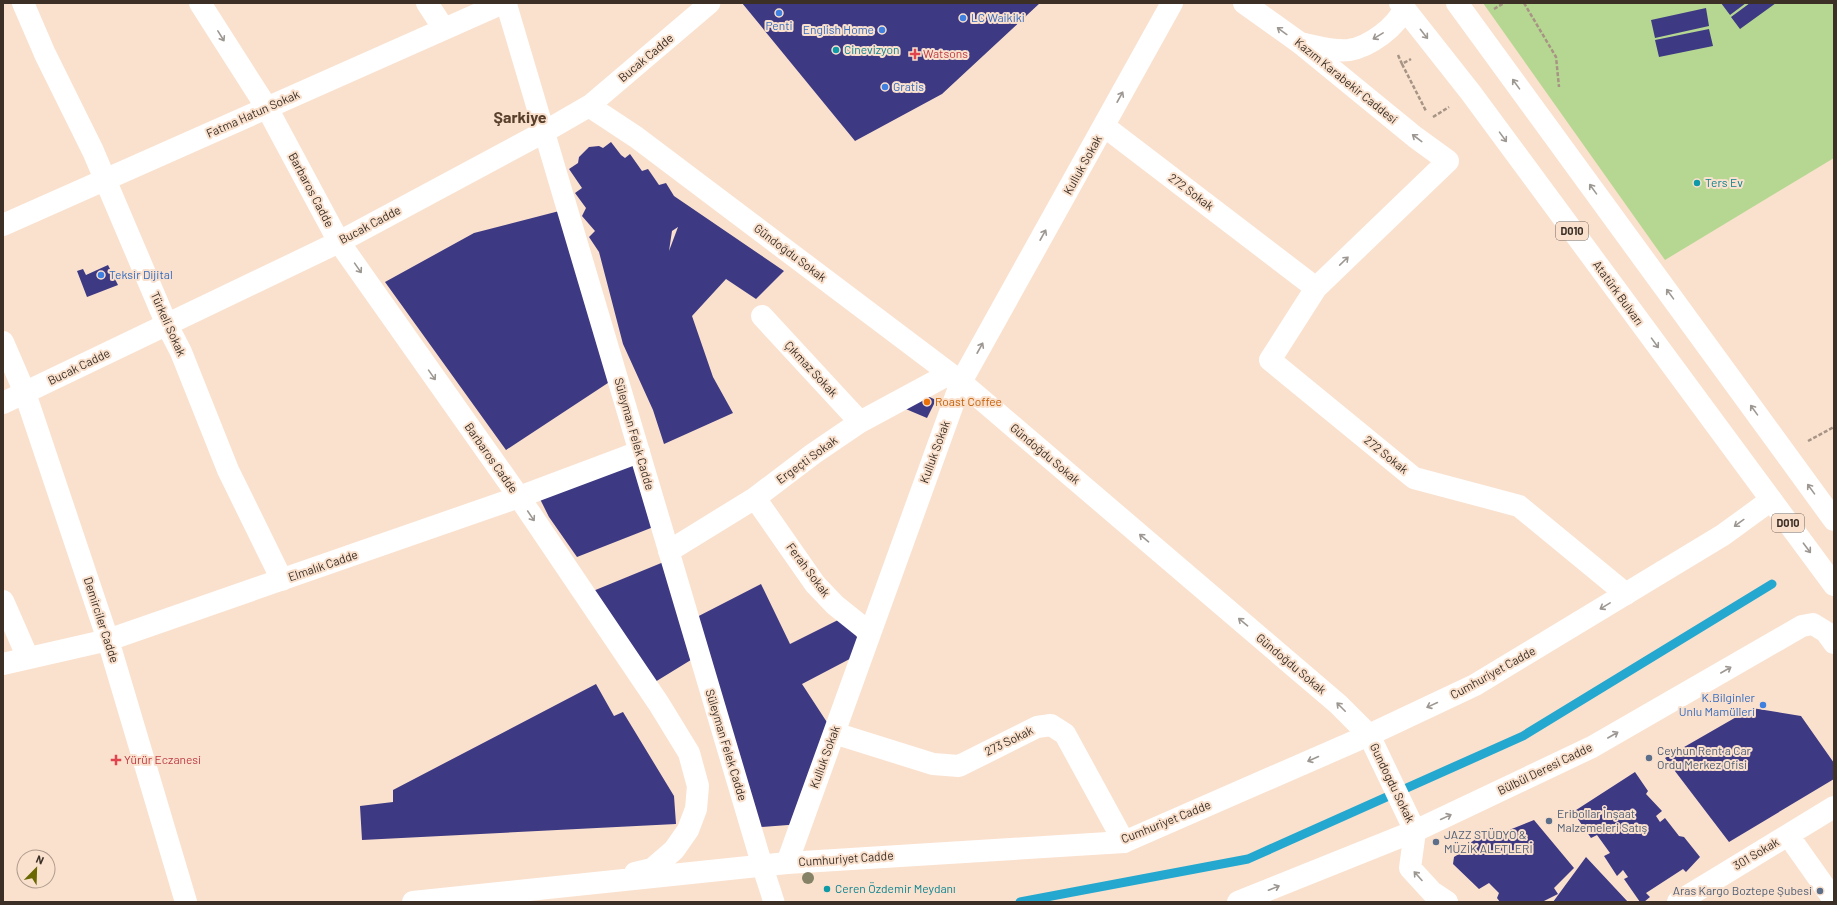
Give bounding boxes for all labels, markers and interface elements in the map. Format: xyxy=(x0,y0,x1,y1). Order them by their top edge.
marker: Penti xyxy=(774,8,784,18)
place label: LC Waikiki xyxy=(971,10,1025,24)
marker: LC Waikiki xyxy=(958,13,968,23)
place label: Penti xyxy=(765,18,793,32)
place label: English Home xyxy=(803,22,874,36)
marker: English Home xyxy=(877,25,887,35)
one-way arrow xyxy=(1277,26,1288,35)
one-way arrow xyxy=(1420,28,1428,39)
one-way arrow xyxy=(217,30,225,41)
street label: Bucak Cadde xyxy=(615,30,676,84)
one-way arrow xyxy=(1373,32,1384,40)
street label: Kazım Karabekir Caddesi xyxy=(1293,35,1401,126)
place label: Cinevizyon xyxy=(844,42,899,56)
marker: Cinevizyon xyxy=(831,45,841,55)
place label: Watsons xyxy=(923,46,968,60)
marker: Watsons xyxy=(910,49,920,59)
one-way arrow xyxy=(1512,78,1520,89)
place label: Gratis xyxy=(893,79,924,93)
marker: Gratis xyxy=(880,82,890,92)
street label: Fatma Hatun Sokak xyxy=(204,86,301,140)
one-way arrow xyxy=(1117,91,1125,103)
district label: Şarkiye xyxy=(494,107,547,126)
one-way arrow xyxy=(1499,131,1507,142)
street label: Kulluk Sokak xyxy=(1060,132,1104,197)
one-way arrow xyxy=(1411,134,1422,142)
street label: Barbaros Cadde xyxy=(286,150,337,229)
street label: 272 Sokak xyxy=(1166,170,1217,213)
place label: Ters Ev xyxy=(1705,175,1743,189)
marker: Ters Ev xyxy=(1692,178,1702,188)
one-way arrow xyxy=(1589,183,1597,194)
street label: Bucak Cadde xyxy=(336,202,403,246)
street label: Gündoğdu Sokak xyxy=(752,221,829,284)
road number: D010 xyxy=(1556,222,1588,240)
one-way arrow xyxy=(1040,229,1048,241)
one-way arrow xyxy=(1339,256,1349,266)
street label: Atatürk Bulvarı xyxy=(1591,257,1647,327)
one-way arrow xyxy=(354,263,362,274)
place label: Teksir Dijital xyxy=(109,267,173,281)
marker: Teksir Dijital xyxy=(96,270,106,280)
one-way arrow xyxy=(1666,288,1674,299)
street label: Türkeli Sokak xyxy=(148,289,189,358)
street label: Çıkmaz Sokak xyxy=(782,337,841,399)
one-way arrow xyxy=(1651,337,1659,348)
one-way arrow xyxy=(976,342,984,354)
street label: Bucak Cadde xyxy=(45,345,112,387)
one-way arrow xyxy=(428,369,436,380)
street label: Süleyman Felek Cadde xyxy=(612,376,658,491)
place label: Roast Coffee xyxy=(935,394,1002,408)
marker: Roast Coffee xyxy=(922,397,932,407)
one-way arrow xyxy=(1750,405,1758,416)
street label: Kulluk Sokak xyxy=(916,418,952,485)
street label: Barbaros Cadde xyxy=(462,420,521,495)
street label: Gündoğdu Sokak xyxy=(1008,420,1083,486)
street label: Ergeçti Sokak xyxy=(773,432,840,486)
street label: 272 Sokak xyxy=(1362,432,1411,476)
one-way arrow xyxy=(1807,483,1815,494)
one-way arrow xyxy=(527,510,535,521)
road number: D010 xyxy=(1772,514,1804,532)
one-way arrow xyxy=(1734,519,1745,527)
one-way arrow xyxy=(1138,534,1149,543)
street label: Ferah Sokak xyxy=(784,540,834,599)
one-way arrow xyxy=(1803,543,1811,554)
street label: Elmalık Cadde xyxy=(286,547,359,583)
street label: Demirciler Cadde xyxy=(82,575,122,664)
one-way arrow xyxy=(1599,603,1611,611)
one-way arrow xyxy=(1237,618,1248,627)
street label: Gündoğdu Sokak xyxy=(1254,630,1329,696)
street label: Cumhuriyet Cadde xyxy=(1447,643,1538,701)
one-way arrow xyxy=(1720,665,1732,673)
street label: Süleyman Felek Cadde xyxy=(703,687,751,802)
place label: K.Bilginler Unlu Mamülleri xyxy=(1679,690,1756,718)
marker: K.Bilginler Unlu Mamülleri xyxy=(1758,700,1768,710)
one-way arrow xyxy=(1336,702,1346,712)
one-way arrow xyxy=(1426,702,1438,709)
street label: 273 Sokak xyxy=(982,722,1035,758)
street label: Kulluk Sokak xyxy=(806,723,842,790)
one-way arrow xyxy=(1607,730,1619,738)
street label: Bülbül Deresi Cadde xyxy=(1495,739,1594,797)
street label: Gundogdu Sokak xyxy=(1368,741,1418,825)
place label: Ceyhun Rent a Car Ordu Merkez Ofisi xyxy=(1657,743,1752,771)
place label: Yürür Eczanesi xyxy=(124,752,201,766)
marker: Ceyhun Rent a Car Ordu Merkez Ofisi xyxy=(1644,753,1654,763)
marker: Yürür Eczanesi xyxy=(111,755,121,765)
one-way arrow xyxy=(1308,756,1320,763)
street label: Cumhuriyet Cadde xyxy=(1119,797,1212,845)
place label: Eribollar İnşaat Malzemeleri Satış xyxy=(1557,806,1647,834)
one-way arrow xyxy=(1440,813,1452,820)
marker: Eribollar İnşaat Malzemeleri Satış xyxy=(1544,816,1554,826)
place label: JAZZ STÜDYO & MÜZİK ALETLERİ xyxy=(1444,827,1533,855)
street label: 301 Sokak xyxy=(1730,834,1781,872)
marker: JAZZ STÜDYO & MÜZİK ALETLERİ xyxy=(1431,837,1441,847)
street label: Cumhuriyet Cadde xyxy=(798,848,894,868)
north arrow xyxy=(16,849,56,889)
text: N xyxy=(34,852,46,867)
one-way arrow xyxy=(1413,871,1422,882)
place label: Ceren Özdemir Meydanı xyxy=(835,881,956,895)
one-way arrow xyxy=(1268,883,1280,891)
place label: Aras Kargo Boztepe Şubesi xyxy=(1673,883,1812,897)
marker: Ceren Özdemir Meydanı xyxy=(822,884,832,894)
marker: Aras Kargo Boztepe Şubesi xyxy=(1815,886,1825,896)

